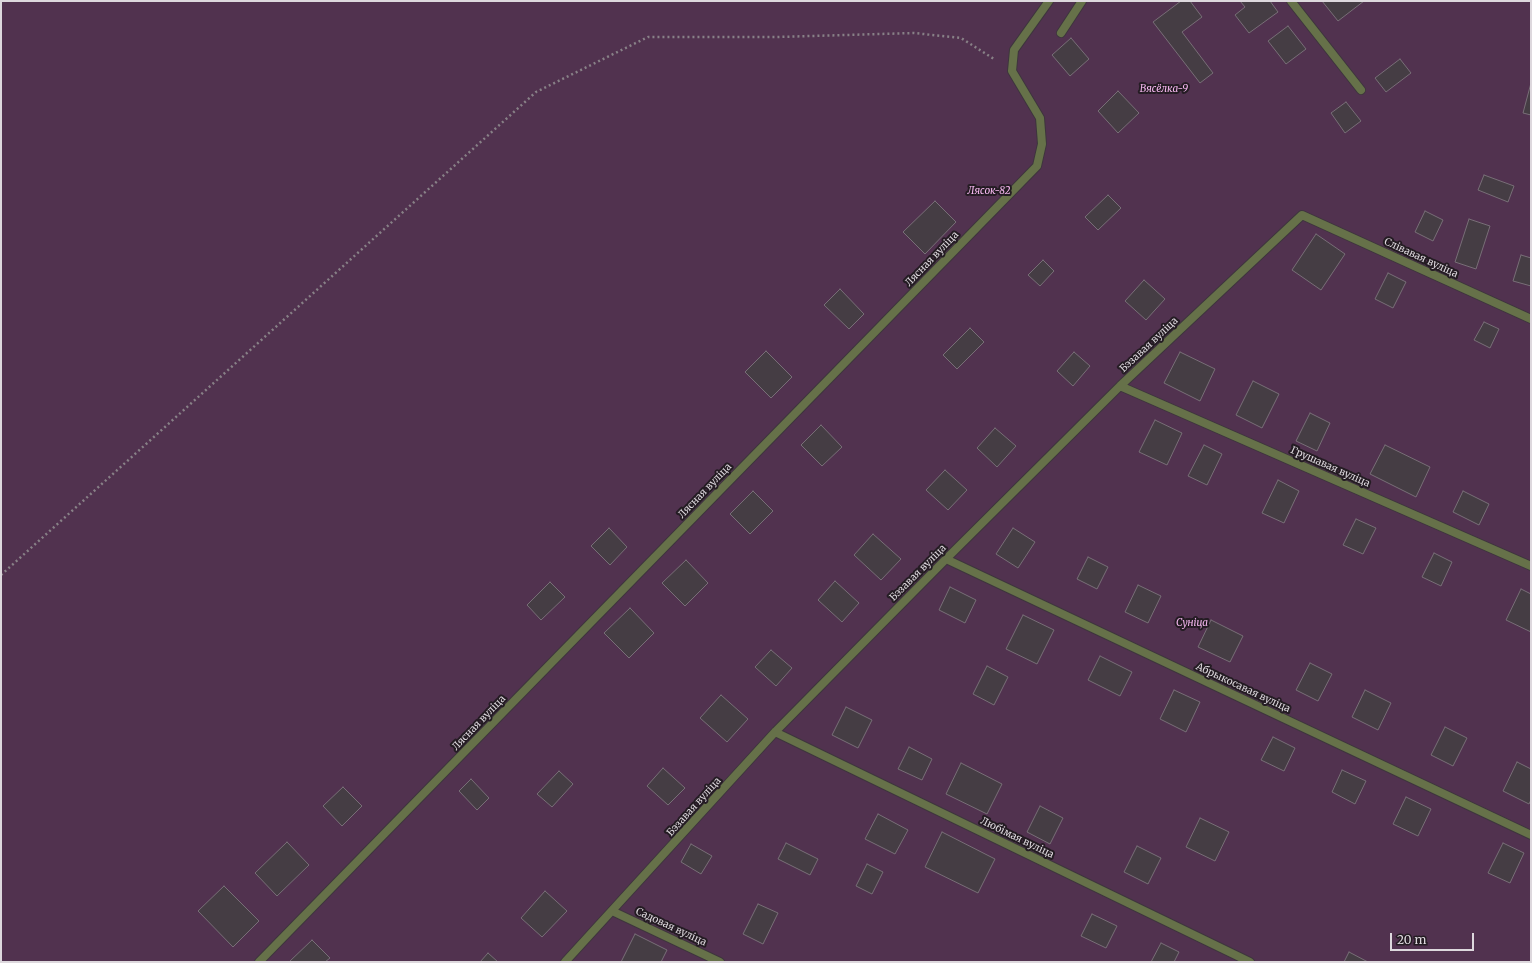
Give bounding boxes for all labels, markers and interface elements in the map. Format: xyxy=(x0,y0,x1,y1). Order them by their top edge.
park label: Вясёлка-9 xyxy=(1140,83,1188,95)
park label: Лясок-82 xyxy=(968,185,1010,197)
street label: Лясная вуліца xyxy=(903,229,961,289)
street label: Слівавая вуліца xyxy=(1382,236,1460,280)
street label: Бэзавая вуліца xyxy=(1117,315,1181,375)
street label: Грушавая вуліца xyxy=(1288,444,1372,490)
street label: Лясная вуліца xyxy=(676,461,734,521)
street label: Бэзавая вуліца xyxy=(887,542,949,604)
park label: Суніца xyxy=(1176,617,1208,629)
street label: Абрыкосавая вуліца xyxy=(1194,661,1292,715)
street label: Лясная вуліца xyxy=(450,693,508,753)
street label: Бэзавая вуліца xyxy=(664,775,724,839)
street label: Любімая вуліца xyxy=(978,815,1056,861)
street label: Садовая вуліца xyxy=(634,905,708,949)
scale bar xyxy=(1392,925,1476,951)
text: 20 m xyxy=(1397,932,1426,947)

